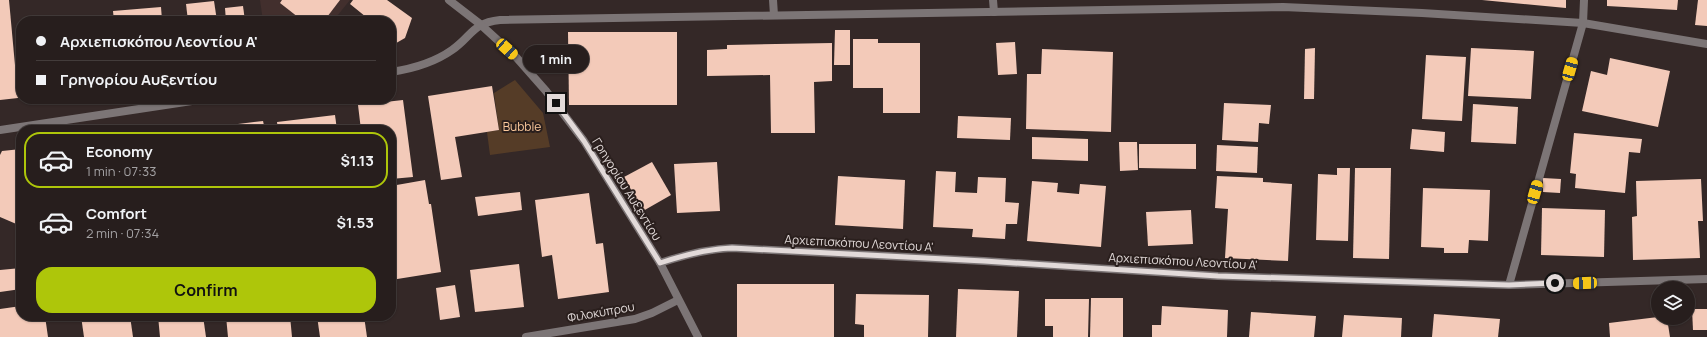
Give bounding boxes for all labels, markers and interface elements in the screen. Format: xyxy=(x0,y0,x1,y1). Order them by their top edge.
text: Αρχιεπισκόπου Λεοντίου Α' xyxy=(60,31,258,52)
car xyxy=(494,37,520,61)
callout: 1 min xyxy=(523,45,589,73)
text: 1 min xyxy=(540,50,572,68)
car xyxy=(1561,56,1579,82)
text: Γρηγορίου Αυξεντίου xyxy=(60,69,217,90)
route end xyxy=(547,94,565,112)
park label: Bubble xyxy=(503,118,541,135)
street label: Γρηγορίου Αυξεντίου xyxy=(588,134,666,244)
text: Economy xyxy=(86,141,153,162)
icon: car xyxy=(38,142,74,178)
text: $1.13 xyxy=(341,150,374,171)
text: 1 min · 07:33 xyxy=(86,162,156,180)
car xyxy=(1526,179,1544,205)
text: Comfort xyxy=(86,203,147,224)
icon: car xyxy=(38,204,74,240)
text: $1.53 xyxy=(337,212,374,233)
text: 2 min · 07:34 xyxy=(86,224,159,242)
street label: Αρχιεπισκόπου Λεοντίου Α' xyxy=(784,231,934,255)
street label: Αρχιεπισκόπου Λεοντίου Α' xyxy=(1108,249,1258,273)
button: Confirm xyxy=(36,267,376,313)
route start xyxy=(1546,274,1564,292)
car xyxy=(1573,277,1597,289)
map controls xyxy=(1651,281,1695,325)
button: layers xyxy=(1651,281,1695,325)
street label: Φιλοκύπρου xyxy=(566,298,636,326)

